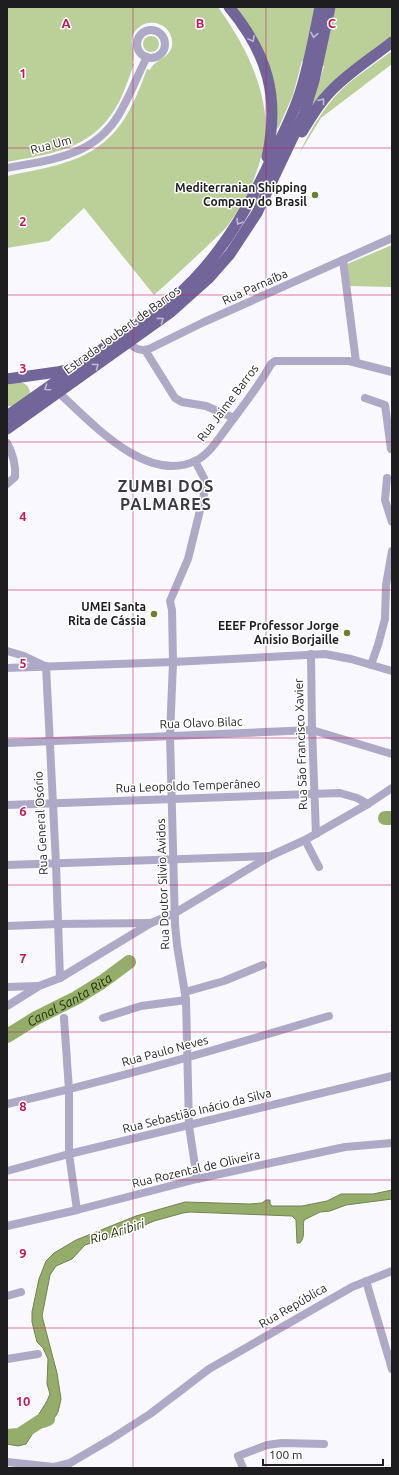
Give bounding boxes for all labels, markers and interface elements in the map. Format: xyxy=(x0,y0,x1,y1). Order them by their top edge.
text: A xyxy=(61,16,71,30)
text: B xyxy=(196,16,205,30)
text: C xyxy=(328,16,337,30)
one-way arrow xyxy=(310,31,319,38)
one-way arrow xyxy=(247,35,254,42)
text: 1 xyxy=(19,66,27,80)
one-way arrow xyxy=(317,99,324,106)
street label: Rua Um xyxy=(29,133,73,156)
place label: Mediterranian Shipping Company do Brasil xyxy=(175,181,307,208)
marker: Mediterranian Shipping Company do Brasil xyxy=(310,190,320,200)
text: 2 xyxy=(19,214,27,228)
one-way arrow xyxy=(236,218,243,225)
street label: Rua Parnaíba xyxy=(220,266,289,307)
street label: Estrada Joubert de Barros xyxy=(61,283,182,376)
one-way arrow xyxy=(157,317,164,325)
text: 3 xyxy=(19,361,27,375)
street label: Rua Jaime Barros xyxy=(194,362,261,444)
one-way arrow xyxy=(92,363,99,371)
one-way arrow xyxy=(44,383,51,391)
district label: ZUMBI DOS PALMARES xyxy=(118,477,214,513)
text: 4 xyxy=(19,509,27,523)
place label: UMEI Santa Rita de Cássia xyxy=(68,600,146,627)
marker: UMEI Santa Rita de Cássia xyxy=(149,609,159,619)
place label: EEEF Professor Jorge Anisio Borjaille xyxy=(218,619,339,646)
marker: EEEF Professor Jorge Anisio Borjaille xyxy=(342,628,352,638)
text: 5 xyxy=(19,656,27,670)
street label: Rua São Francisco Xavier xyxy=(292,678,309,810)
street label: Rua Olavo Bilac xyxy=(159,715,243,730)
street label: Rua General Osório xyxy=(31,771,50,875)
street label: Rua Leopoldo Temperâneo xyxy=(115,776,261,795)
text: 6 xyxy=(19,804,27,818)
street label: Rua Doutor Silvio Avidos xyxy=(154,818,171,950)
text: 7 xyxy=(19,951,27,965)
water label: Canal Santa Rita xyxy=(24,970,114,1029)
street label: Rua Paulo Neves xyxy=(120,1033,210,1068)
street label: Rua Sebastião Inácio da Silva xyxy=(121,1086,273,1135)
text: 8 xyxy=(19,1099,27,1113)
street label: Rua Rozental de Oliveira xyxy=(131,1147,261,1190)
water label: Rio Aribiri xyxy=(88,1216,147,1246)
text: 9 xyxy=(19,1246,27,1260)
street label: Rua República xyxy=(257,1281,329,1330)
text: 10 xyxy=(16,1394,30,1408)
scale bar xyxy=(263,1441,383,1467)
text: 100 m xyxy=(269,1448,302,1461)

